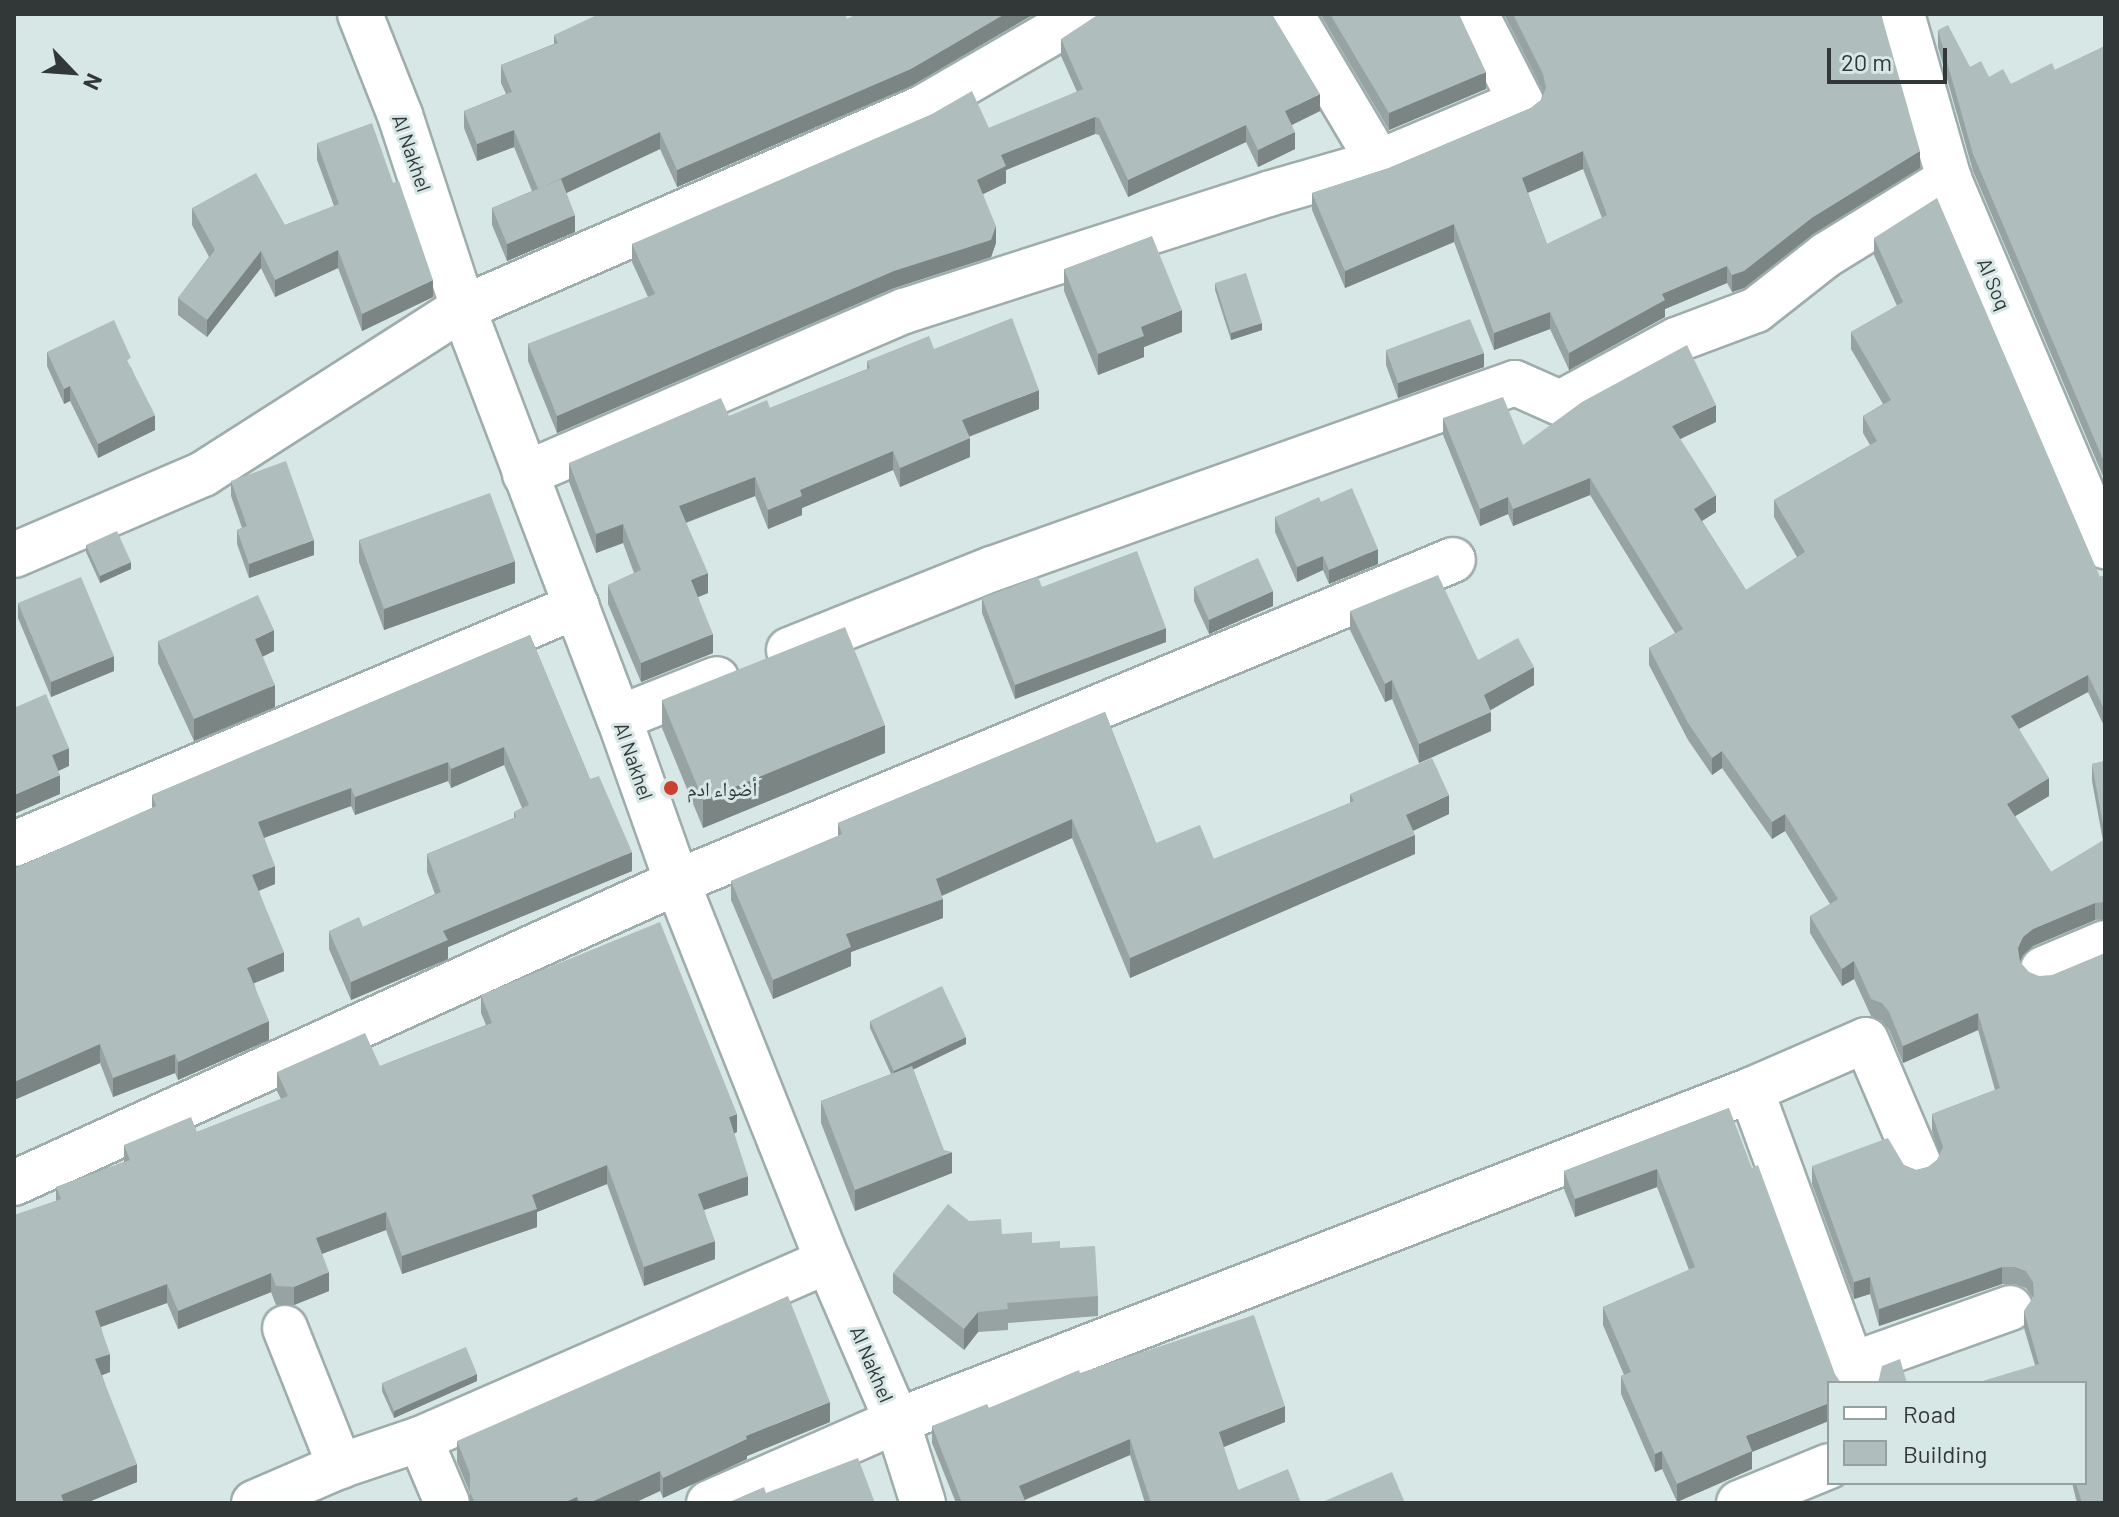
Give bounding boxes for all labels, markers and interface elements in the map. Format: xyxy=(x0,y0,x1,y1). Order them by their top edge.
north arrow xyxy=(32,32,112,112)
scale bar xyxy=(1831,32,1951,82)
text: 20 m xyxy=(1841,47,1892,76)
text: N xyxy=(79,70,109,94)
street label: Al Nakhel xyxy=(388,111,436,195)
street label: Al Soq xyxy=(1972,254,2016,314)
street label: Al Nakhel xyxy=(610,719,658,803)
place label: أضواء ادم xyxy=(687,776,757,800)
marker: أضواء ادم xyxy=(662,779,680,797)
street label: Al Nakhel xyxy=(845,1322,899,1406)
legend xyxy=(1827,1381,2087,1485)
text: Road xyxy=(1903,1399,1956,1428)
text: Building xyxy=(1903,1439,1987,1468)

